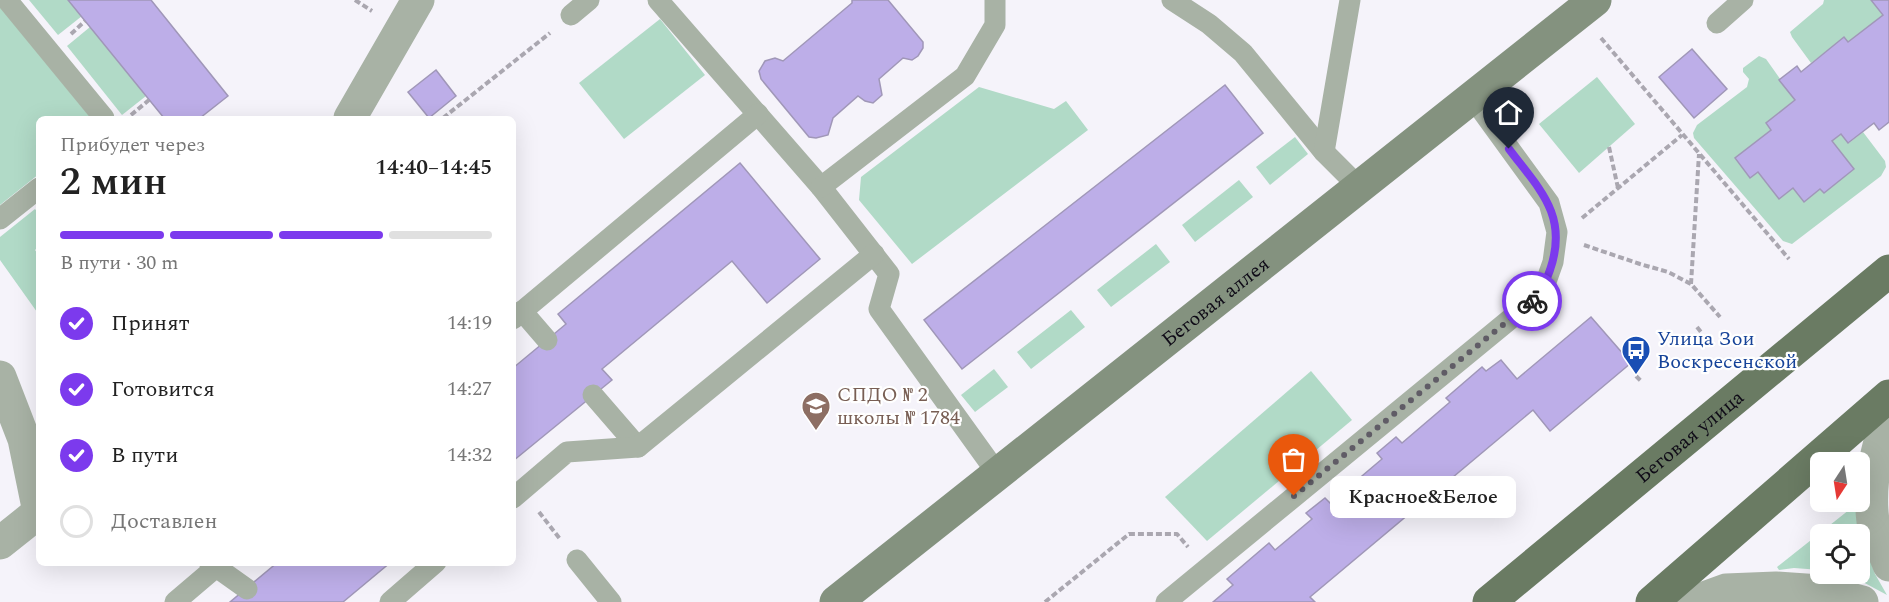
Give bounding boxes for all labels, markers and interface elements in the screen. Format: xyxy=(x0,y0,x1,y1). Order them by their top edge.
pin xyxy=(1483,87,1534,149)
icon: home xyxy=(1492,96,1525,129)
text: Прибудет через xyxy=(60,130,205,160)
text: 14:40–14:45 xyxy=(375,151,492,184)
text: 2 мин xyxy=(60,153,167,212)
text: В пути · 30 m xyxy=(60,248,178,278)
street label: Беговая аллея xyxy=(1155,250,1276,354)
courier xyxy=(1502,271,1562,331)
icon: bike xyxy=(1516,285,1549,318)
icon: check xyxy=(60,307,93,340)
text: Принят xyxy=(111,307,190,340)
text: 14:19 xyxy=(447,308,492,338)
place label: Улица Зои Воскресенской xyxy=(1657,324,1797,377)
bus stop icon: Улица Зои Воскресенской xyxy=(1620,334,1652,376)
icon: check xyxy=(60,373,93,406)
text: Готовится xyxy=(111,373,215,406)
text: 14:27 xyxy=(447,374,492,404)
place label: СПДО № 2 школы № 1784 xyxy=(837,380,960,433)
street label: Беговая улица xyxy=(1629,383,1751,491)
school or university icon: СПДО № 2 школы № 1784 xyxy=(800,390,832,432)
pin xyxy=(1268,434,1319,496)
icon: check xyxy=(60,439,93,472)
text: В пути xyxy=(111,439,178,472)
text: 14:32 xyxy=(447,440,492,470)
icon: bag xyxy=(1277,443,1310,476)
north arrow xyxy=(1810,452,1870,512)
map controls xyxy=(1810,452,1870,584)
callout: Красное&Белое xyxy=(1330,475,1516,517)
text: Красное&Белое xyxy=(1348,482,1498,512)
text: Доставлен xyxy=(111,505,218,538)
button: locate xyxy=(1810,524,1870,584)

